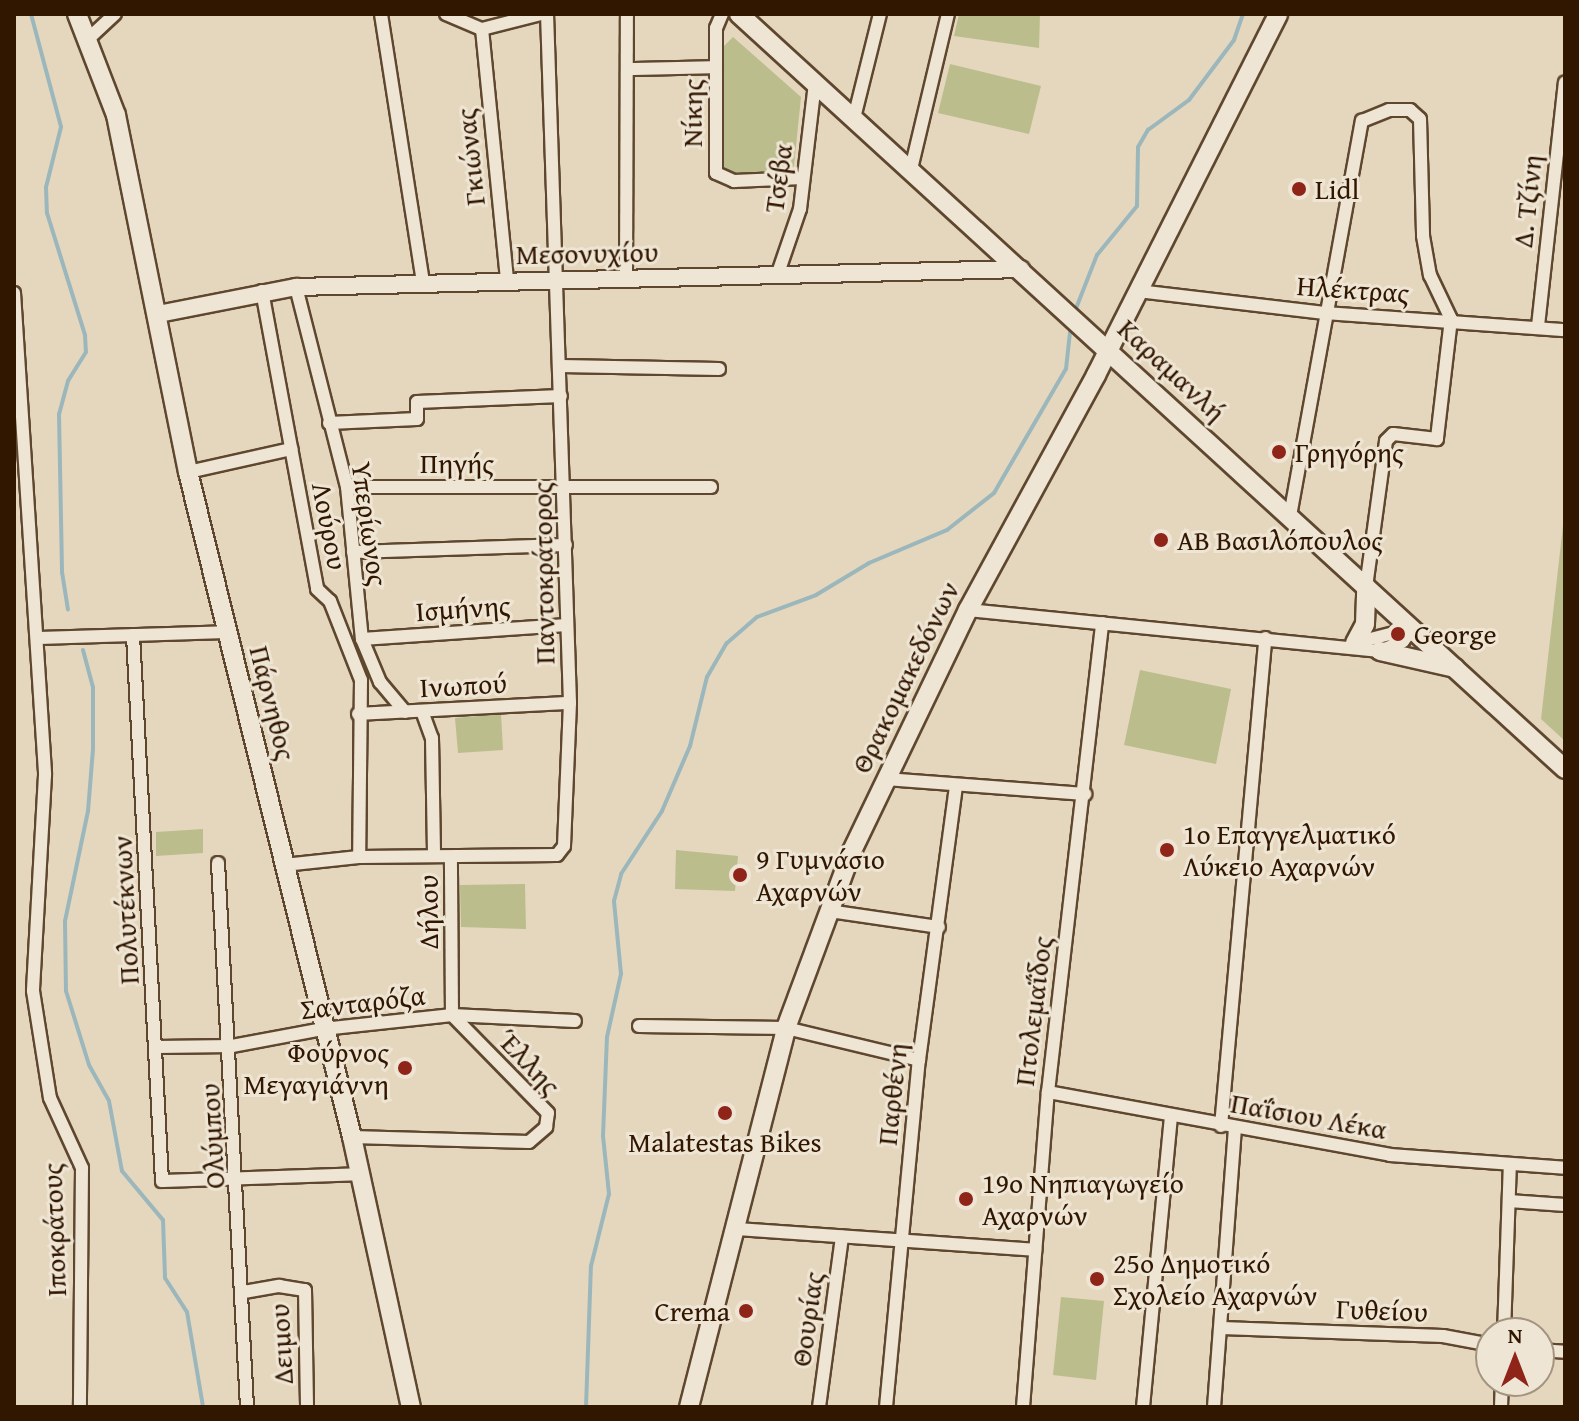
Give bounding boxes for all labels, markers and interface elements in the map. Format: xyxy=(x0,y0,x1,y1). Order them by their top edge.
street label: Νίκης xyxy=(675,79,709,147)
street label: Γκιώνας xyxy=(448,107,492,207)
street label: Τσέβα xyxy=(757,141,799,215)
street label: Δ. Τζίνη xyxy=(1505,153,1549,249)
place label: Lidl xyxy=(1315,172,1359,206)
marker: Lidl xyxy=(1290,180,1308,198)
street label: Μεσονυχίου xyxy=(515,235,659,271)
street label: Ηλέκτρας xyxy=(1296,268,1410,310)
street label: Καραμανλή xyxy=(1111,312,1233,428)
place label: Γρηγόρης xyxy=(1295,435,1404,469)
marker: Γρηγόρης xyxy=(1270,443,1288,461)
street label: Πηγής xyxy=(420,446,494,480)
street label: Υπερίωνος xyxy=(345,460,395,588)
street label: Λούρου xyxy=(305,479,355,573)
street label: Παντοκράτορος xyxy=(525,481,561,665)
place label: ΑΒ Βασιλόπουλος xyxy=(1177,523,1383,557)
marker: ΑΒ Βασιλόπουλος xyxy=(1152,531,1170,549)
street label: Θρακομακεδόνων xyxy=(844,576,966,778)
street label: Ισμήνης xyxy=(414,588,512,628)
place label: George xyxy=(1414,617,1497,651)
marker: George xyxy=(1389,625,1407,643)
street label: Πάρνηθος xyxy=(243,642,303,764)
street label: Ινωπού xyxy=(418,666,508,704)
place label: 1ο Επαγγελματικό Λύκειο Αχαρνών xyxy=(1183,817,1396,883)
street label: Πολυτέκνων xyxy=(104,835,146,985)
marker: 1ο Επαγγελματικό Λύκειο Αχαρνών xyxy=(1158,841,1176,859)
place label: 9 Γυμνάσιο Αχαρνών xyxy=(756,842,885,908)
marker: 9 Γυμνάσιο Αχαρνών xyxy=(731,866,749,884)
street label: Δήλου xyxy=(411,875,445,949)
street label: Πτολεμαΐδος xyxy=(1007,934,1059,1088)
street label: Σανταρόζα xyxy=(299,978,427,1026)
street label: Έλλης xyxy=(490,1022,568,1102)
place label: Φούρνος Μεγαγιάννη xyxy=(244,1035,389,1101)
street label: Παρθένη xyxy=(870,1041,914,1147)
marker: Φούρνος Μεγαγιάννη xyxy=(396,1059,414,1077)
street label: Ολύμπου xyxy=(192,1082,232,1190)
street label: Παΐσιου Λέκα xyxy=(1228,1086,1390,1146)
marker: Malatestas Bikes xyxy=(716,1104,734,1122)
place label: Malatestas Bikes xyxy=(628,1125,822,1159)
street label: Ιποκράτους xyxy=(35,1162,73,1298)
place label: 19ο Νηπιαγωγείο Αχαρνών xyxy=(982,1166,1184,1232)
marker: 19ο Νηπιαγωγείο Αχαρνών xyxy=(957,1190,975,1208)
place label: 25ο Δημοτικό Σχολείο Αχαρνών xyxy=(1113,1246,1318,1312)
street label: Θουρίας xyxy=(784,1270,830,1368)
marker: 25ο Δημοτικό Σχολείο Αχαρνών xyxy=(1088,1270,1106,1288)
street label: Γυθείου xyxy=(1336,1292,1428,1328)
place label: Crema xyxy=(654,1294,730,1328)
marker: Crema xyxy=(737,1302,755,1320)
street label: Δειμου xyxy=(262,1303,300,1385)
north arrow xyxy=(1475,1317,1555,1397)
text: N xyxy=(1508,1319,1522,1351)

